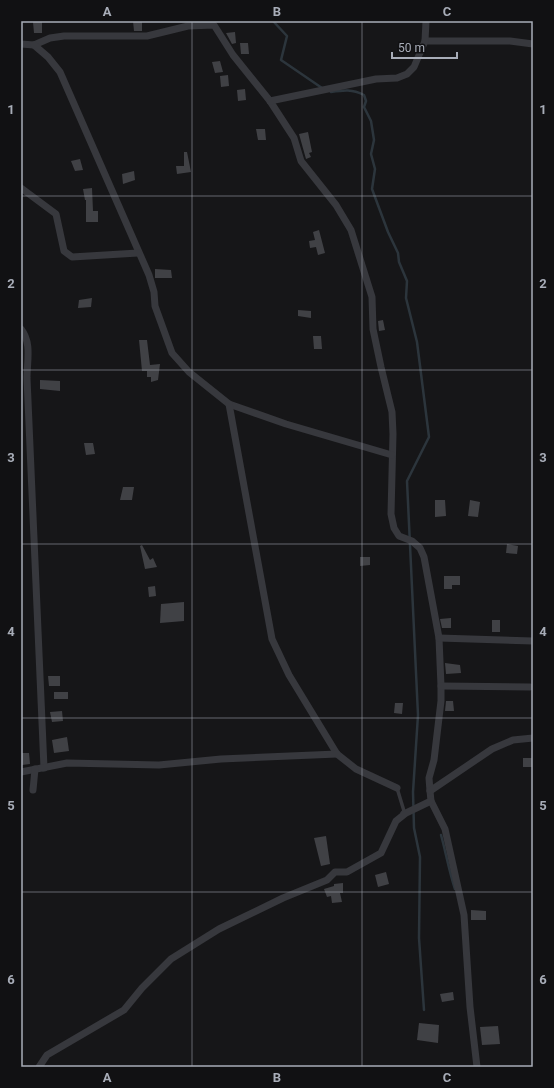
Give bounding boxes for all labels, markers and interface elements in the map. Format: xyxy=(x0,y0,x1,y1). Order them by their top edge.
text: A xyxy=(103,4,112,19)
text: B xyxy=(273,4,281,19)
text: C xyxy=(443,4,452,19)
scale bar xyxy=(392,34,457,60)
text: 50 m xyxy=(398,41,425,55)
text: 1 xyxy=(7,102,15,117)
text: 1 xyxy=(539,102,547,117)
text: 2 xyxy=(7,276,15,291)
text: 2 xyxy=(539,276,547,291)
text: 3 xyxy=(7,450,15,465)
text: 3 xyxy=(539,450,547,465)
text: 4 xyxy=(7,624,15,639)
text: 4 xyxy=(539,624,547,639)
text: 5 xyxy=(7,798,15,813)
text: 5 xyxy=(539,798,547,813)
text: 6 xyxy=(7,972,15,987)
text: 6 xyxy=(539,972,547,987)
text: A xyxy=(103,1070,112,1085)
text: B xyxy=(273,1070,281,1085)
text: C xyxy=(443,1070,452,1085)

